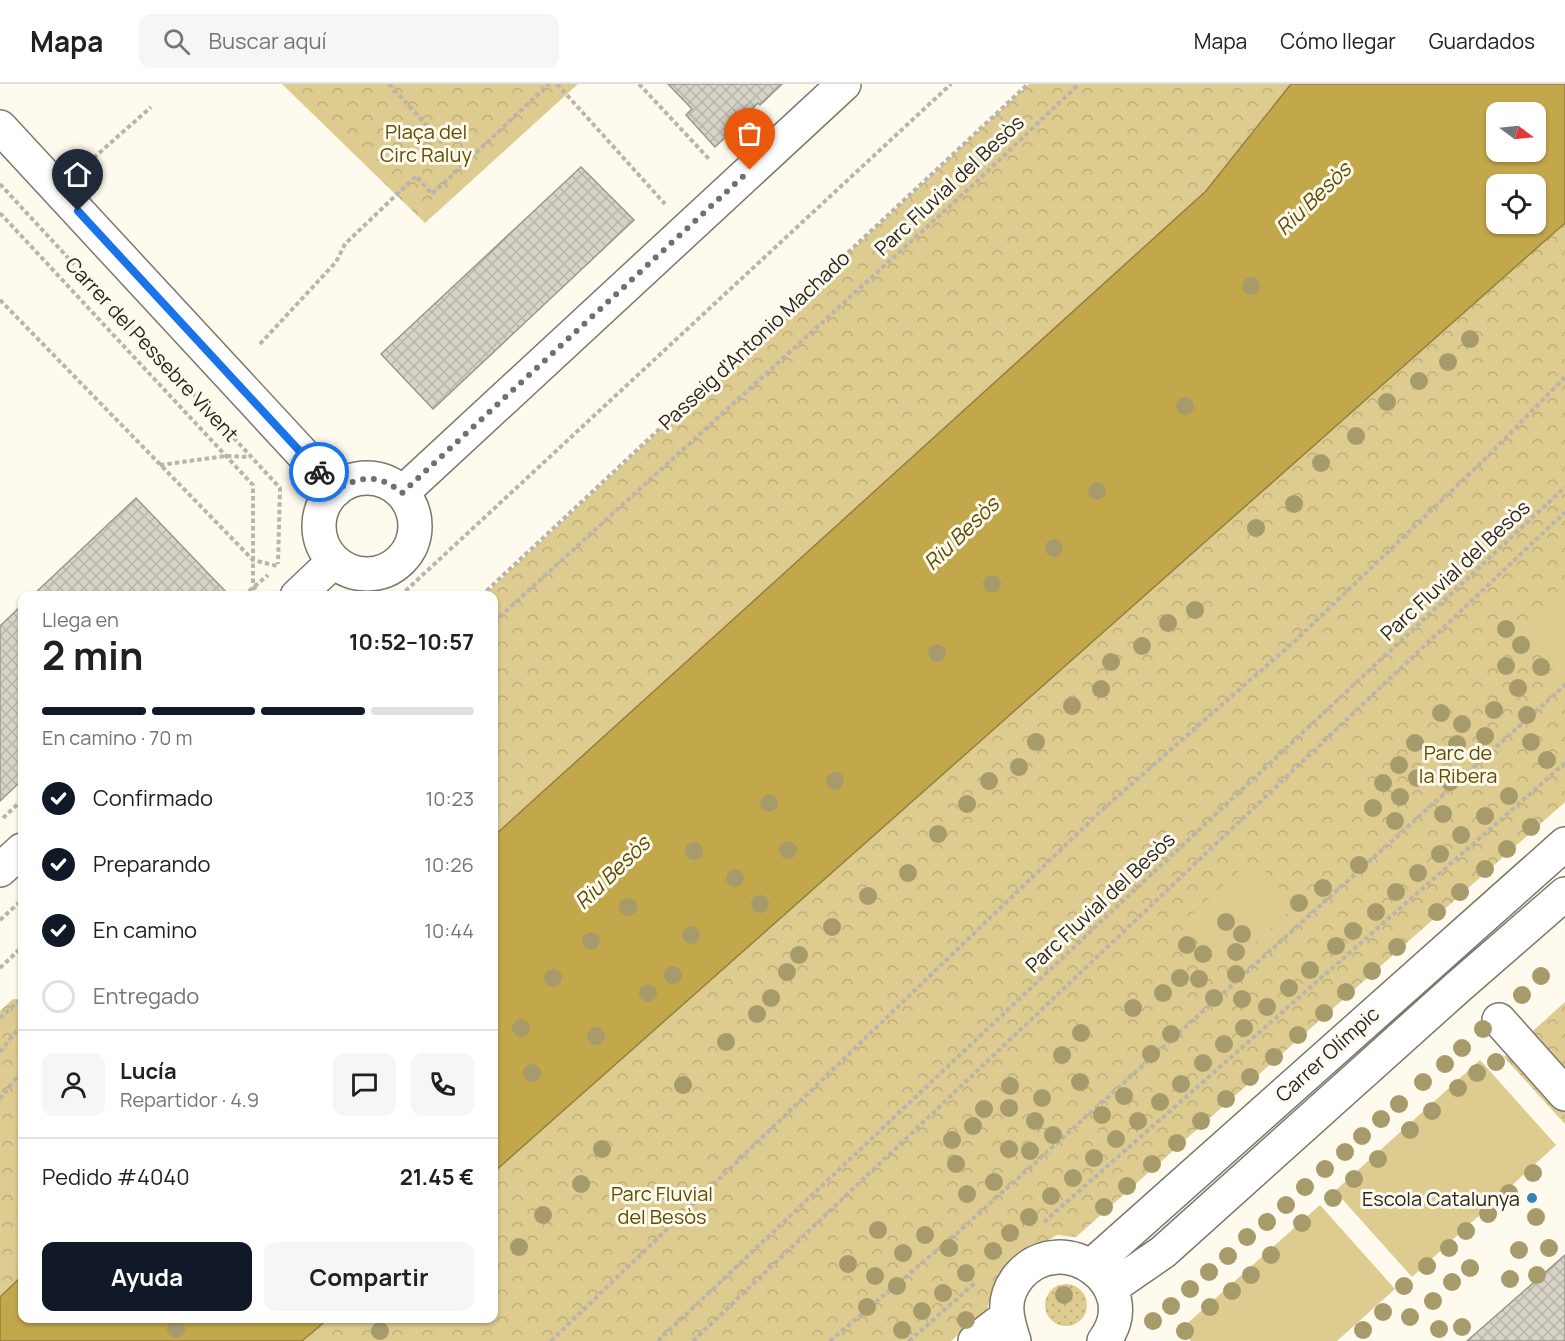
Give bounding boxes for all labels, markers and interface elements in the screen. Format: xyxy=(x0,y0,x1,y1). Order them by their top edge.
search box xyxy=(139,14,559,68)
text: Mapa xyxy=(30,22,103,60)
icon: search xyxy=(160,25,193,58)
text: Buscar aquí xyxy=(208,26,327,56)
text: Mapa xyxy=(1194,27,1247,55)
text: Cómo llegar xyxy=(1280,27,1396,55)
text: Guardados xyxy=(1429,27,1535,55)
north arrow xyxy=(1486,102,1546,162)
map controls xyxy=(1486,102,1546,234)
pin xyxy=(724,108,775,170)
street label: Parc Fluvial del Besòs xyxy=(869,109,1029,261)
icon: bag xyxy=(733,117,766,150)
park label: Plaça del Circ Raluy xyxy=(380,118,472,168)
pin xyxy=(52,149,103,211)
water label: Riu Besòs xyxy=(1269,154,1358,241)
icon: home xyxy=(61,158,94,191)
button: locate xyxy=(1486,174,1546,234)
street label: Passeig d'Antonio Machado xyxy=(653,244,855,436)
street label: Carrer del Pessebre Vivent xyxy=(59,251,245,447)
courier xyxy=(289,442,349,502)
icon: bike xyxy=(303,456,336,489)
water label: Riu Besòs xyxy=(917,489,1006,576)
street label: Parc Fluvial del Besòs xyxy=(1375,494,1535,646)
text: Llega en xyxy=(42,606,119,633)
text: 10:52–10:57 xyxy=(349,627,474,657)
text: 2 min xyxy=(42,628,143,682)
text: En camino · 70 m xyxy=(42,724,192,751)
park label: Parc de la Ribera xyxy=(1419,739,1497,789)
icon: check xyxy=(42,782,75,815)
text: Confirmado xyxy=(93,783,213,813)
text: 10:23 xyxy=(426,785,474,812)
street label: Parc Fluvial del Besòs xyxy=(1020,826,1180,978)
water label: Riu Besòs xyxy=(568,828,657,915)
icon: check xyxy=(42,848,75,881)
text: Preparando xyxy=(93,849,211,879)
text: 10:26 xyxy=(424,851,474,878)
icon: check xyxy=(42,914,75,947)
text: En camino xyxy=(93,915,197,945)
text: 10:44 xyxy=(424,917,474,944)
text: Entregado xyxy=(93,981,199,1011)
street label: Carrer Olímpic xyxy=(1269,1000,1385,1108)
button: person xyxy=(42,1053,105,1116)
button: chat xyxy=(333,1053,396,1116)
button: phone xyxy=(411,1053,474,1116)
text: Lucía xyxy=(120,1056,177,1086)
text: Repartidor · 4.9 xyxy=(120,1086,259,1113)
text: Pedido #4040 xyxy=(42,1162,190,1192)
text: 21.45 € xyxy=(400,1162,474,1192)
park label: Parc Fluvial del Besòs xyxy=(611,1180,713,1230)
place label: Escola Catalunya xyxy=(1362,1185,1520,1212)
marker: Escola Catalunya xyxy=(1525,1191,1539,1205)
button: Ayuda xyxy=(42,1242,252,1311)
button: Compartir xyxy=(264,1242,474,1311)

